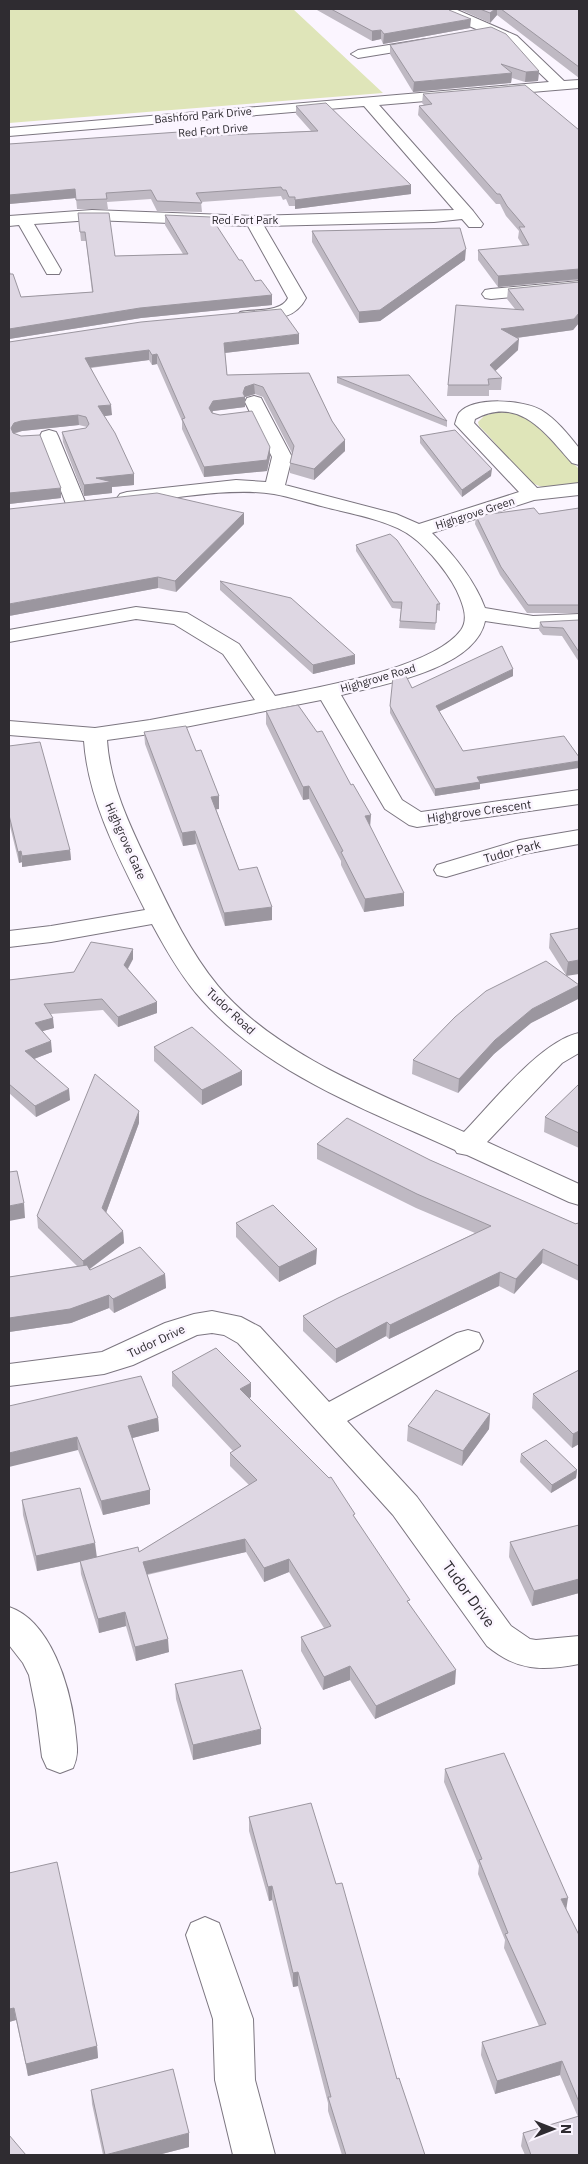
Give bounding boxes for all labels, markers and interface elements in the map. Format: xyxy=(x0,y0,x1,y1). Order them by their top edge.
street label: Bashford Park Drive xyxy=(154,104,252,126)
street label: Red Fort Drive xyxy=(178,120,248,140)
street label: Red Fort Park xyxy=(212,213,279,227)
street label: Highgrove Green xyxy=(434,494,516,532)
street label: Highgrove Road xyxy=(339,661,417,695)
street label: Highgrove Crescent xyxy=(426,796,532,826)
street label: Highgrove Gate xyxy=(102,800,150,882)
street label: Tudor Park xyxy=(482,836,543,866)
street label: Tudor Road xyxy=(203,985,259,1037)
street label: Tudor Drive xyxy=(125,1321,188,1361)
street label: Tudor Drive xyxy=(439,1557,499,1631)
north arrow xyxy=(528,2104,578,2154)
text: N xyxy=(557,2124,575,2134)

